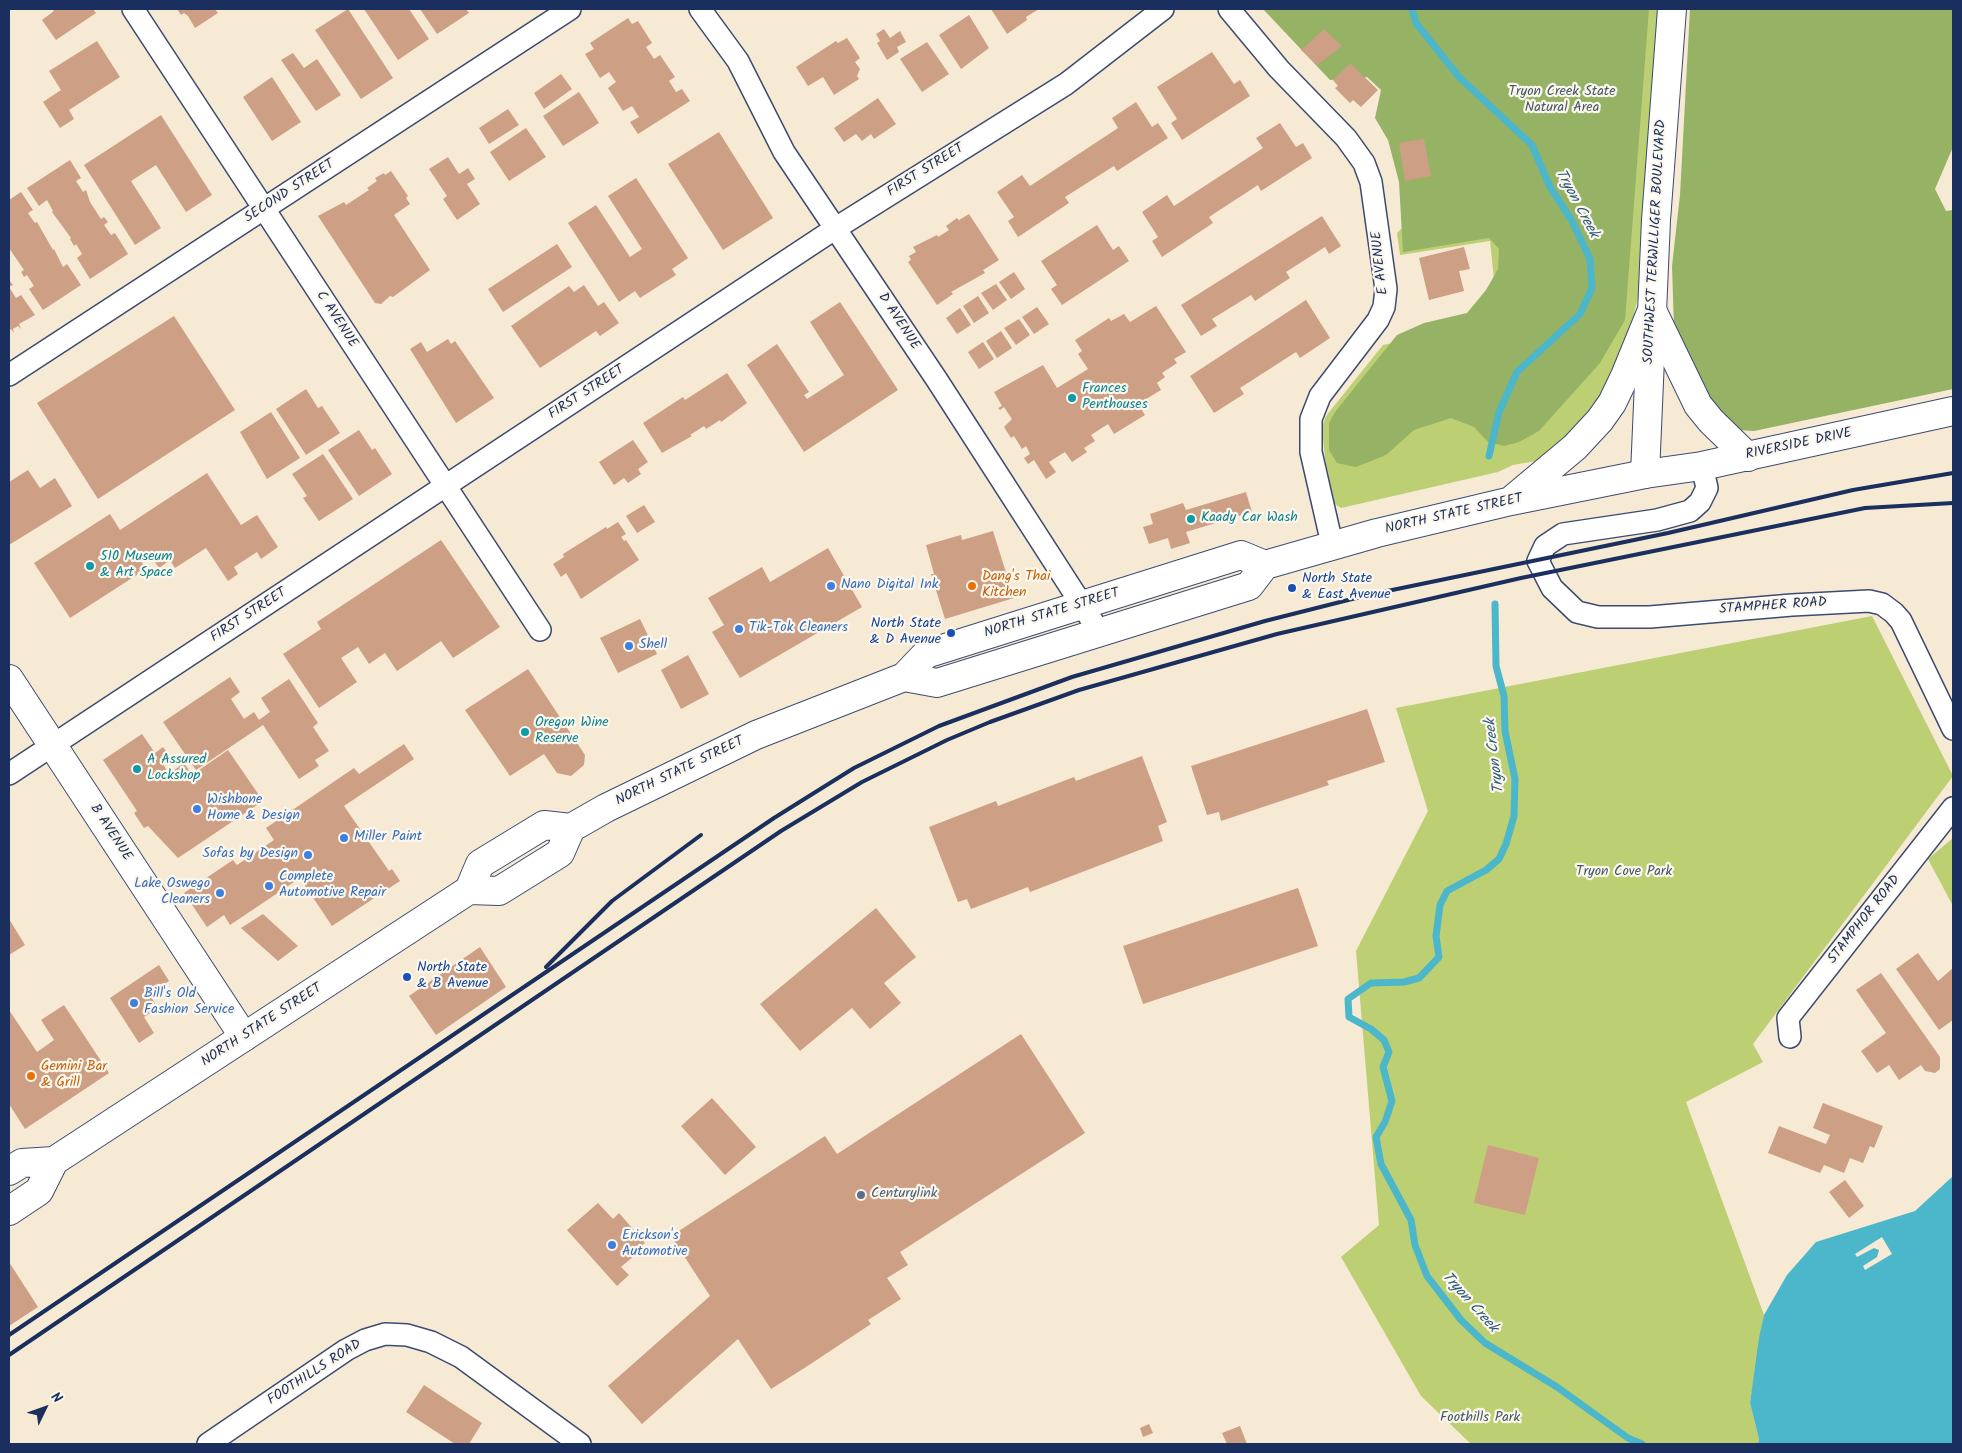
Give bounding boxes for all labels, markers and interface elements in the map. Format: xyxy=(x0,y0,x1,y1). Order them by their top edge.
park label: Tryon Creek State Natural Area xyxy=(1508,85,1616,118)
street label: SOUTHWEST TERWILLIGER BOULEVARD xyxy=(1641,119,1671,365)
street label: FIRST STREET xyxy=(885,141,967,201)
street label: SECOND STREET xyxy=(242,157,338,227)
water label: Tryon Creek xyxy=(1550,167,1602,241)
street label: E AVENUE xyxy=(1369,230,1393,296)
street label: C AVENUE xyxy=(311,289,361,351)
street label: D AVENUE xyxy=(873,290,923,354)
street label: FIRST STREET xyxy=(546,362,628,424)
place label: Frances Penthouses xyxy=(1082,382,1148,414)
marker: Frances Penthouses xyxy=(1066,392,1078,404)
street label: RIVERSIDE DRIVE xyxy=(1744,426,1854,464)
street label: NORTH STATE STREET xyxy=(1384,491,1524,539)
place label: Kaady Car Wash xyxy=(1201,511,1298,527)
marker: Kaady Car Wash xyxy=(1185,513,1197,525)
place label: 510 Museum & Art Space xyxy=(100,550,173,582)
marker: 510 Museum & Art Space xyxy=(84,560,96,572)
place label: Dang's Thai Kitchen xyxy=(982,570,1050,602)
place label: North State & East Avenue xyxy=(1302,572,1390,604)
place label: Nano Digital Ink xyxy=(841,578,938,594)
marker: Nano Digital Ink xyxy=(825,580,837,592)
marker: Dang's Thai Kitchen xyxy=(966,580,978,592)
marker: North State & East Avenue xyxy=(1286,582,1298,594)
street label: FIRST STREET xyxy=(208,585,290,647)
street label: NORTH STATE STREET xyxy=(982,585,1122,643)
street label: STAMPHER ROAD xyxy=(1719,595,1827,619)
place label: North State & D Avenue xyxy=(870,617,941,650)
place label: Tik-Tok Cleaners xyxy=(749,621,848,637)
marker: Tik-Tok Cleaners xyxy=(733,623,745,635)
marker: North State & D Avenue xyxy=(945,627,957,639)
place label: Shell xyxy=(639,638,667,654)
marker: Shell xyxy=(623,640,635,652)
place label: Oregon Wine Reserve xyxy=(535,716,609,749)
water label: Tryon Creek xyxy=(1482,718,1510,794)
marker: Oregon Wine Reserve xyxy=(519,726,531,738)
street label: NORTH STATE STREET xyxy=(613,734,747,810)
place label: A Assured Lockshop xyxy=(147,753,206,786)
marker: A Assured Lockshop xyxy=(131,763,143,775)
place label: Wishbone Home & Design xyxy=(207,793,300,826)
street label: B AVENUE xyxy=(85,801,135,865)
marker: Wishbone Home & Design xyxy=(191,803,203,815)
place label: Miller Paint xyxy=(354,830,422,846)
marker: Miller Paint xyxy=(338,832,350,844)
place label: Sofas by Design xyxy=(203,847,298,863)
marker: Sofas by Design xyxy=(302,849,314,861)
park label: Tryon Cove Park xyxy=(1576,865,1672,881)
place label: Complete Automotive Repair xyxy=(279,870,386,902)
street label: STAMPHOR ROAD xyxy=(1825,872,1905,968)
place label: Lake Oswego Cleaners xyxy=(134,877,210,910)
marker: Complete Automotive Repair xyxy=(263,880,275,892)
marker: Lake Oswego Cleaners xyxy=(214,887,226,899)
place label: North State & B Avenue xyxy=(417,961,488,994)
marker: North State & B Avenue xyxy=(401,971,413,983)
street label: NORTH STATE STREET xyxy=(199,981,325,1071)
place label: Bill's Old Fashion Service xyxy=(144,987,234,1020)
marker: Bill's Old Fashion Service xyxy=(128,997,140,1009)
place label: Gemini Bar & Grill xyxy=(41,1060,107,1092)
marker: Gemini Bar & Grill xyxy=(25,1070,37,1082)
place label: Centurylink xyxy=(871,1187,937,1203)
marker: Centurylink xyxy=(855,1189,867,1201)
place label: Erickson's Automotive xyxy=(622,1229,687,1262)
marker: Erickson's Automotive xyxy=(606,1239,618,1251)
water label: Tryon Creek xyxy=(1437,1269,1501,1337)
street label: FOOTHILLS ROAD xyxy=(265,1336,365,1410)
north arrow xyxy=(20,1383,70,1433)
text: N xyxy=(45,1387,67,1409)
park label: Foothills Park xyxy=(1440,1411,1520,1427)

